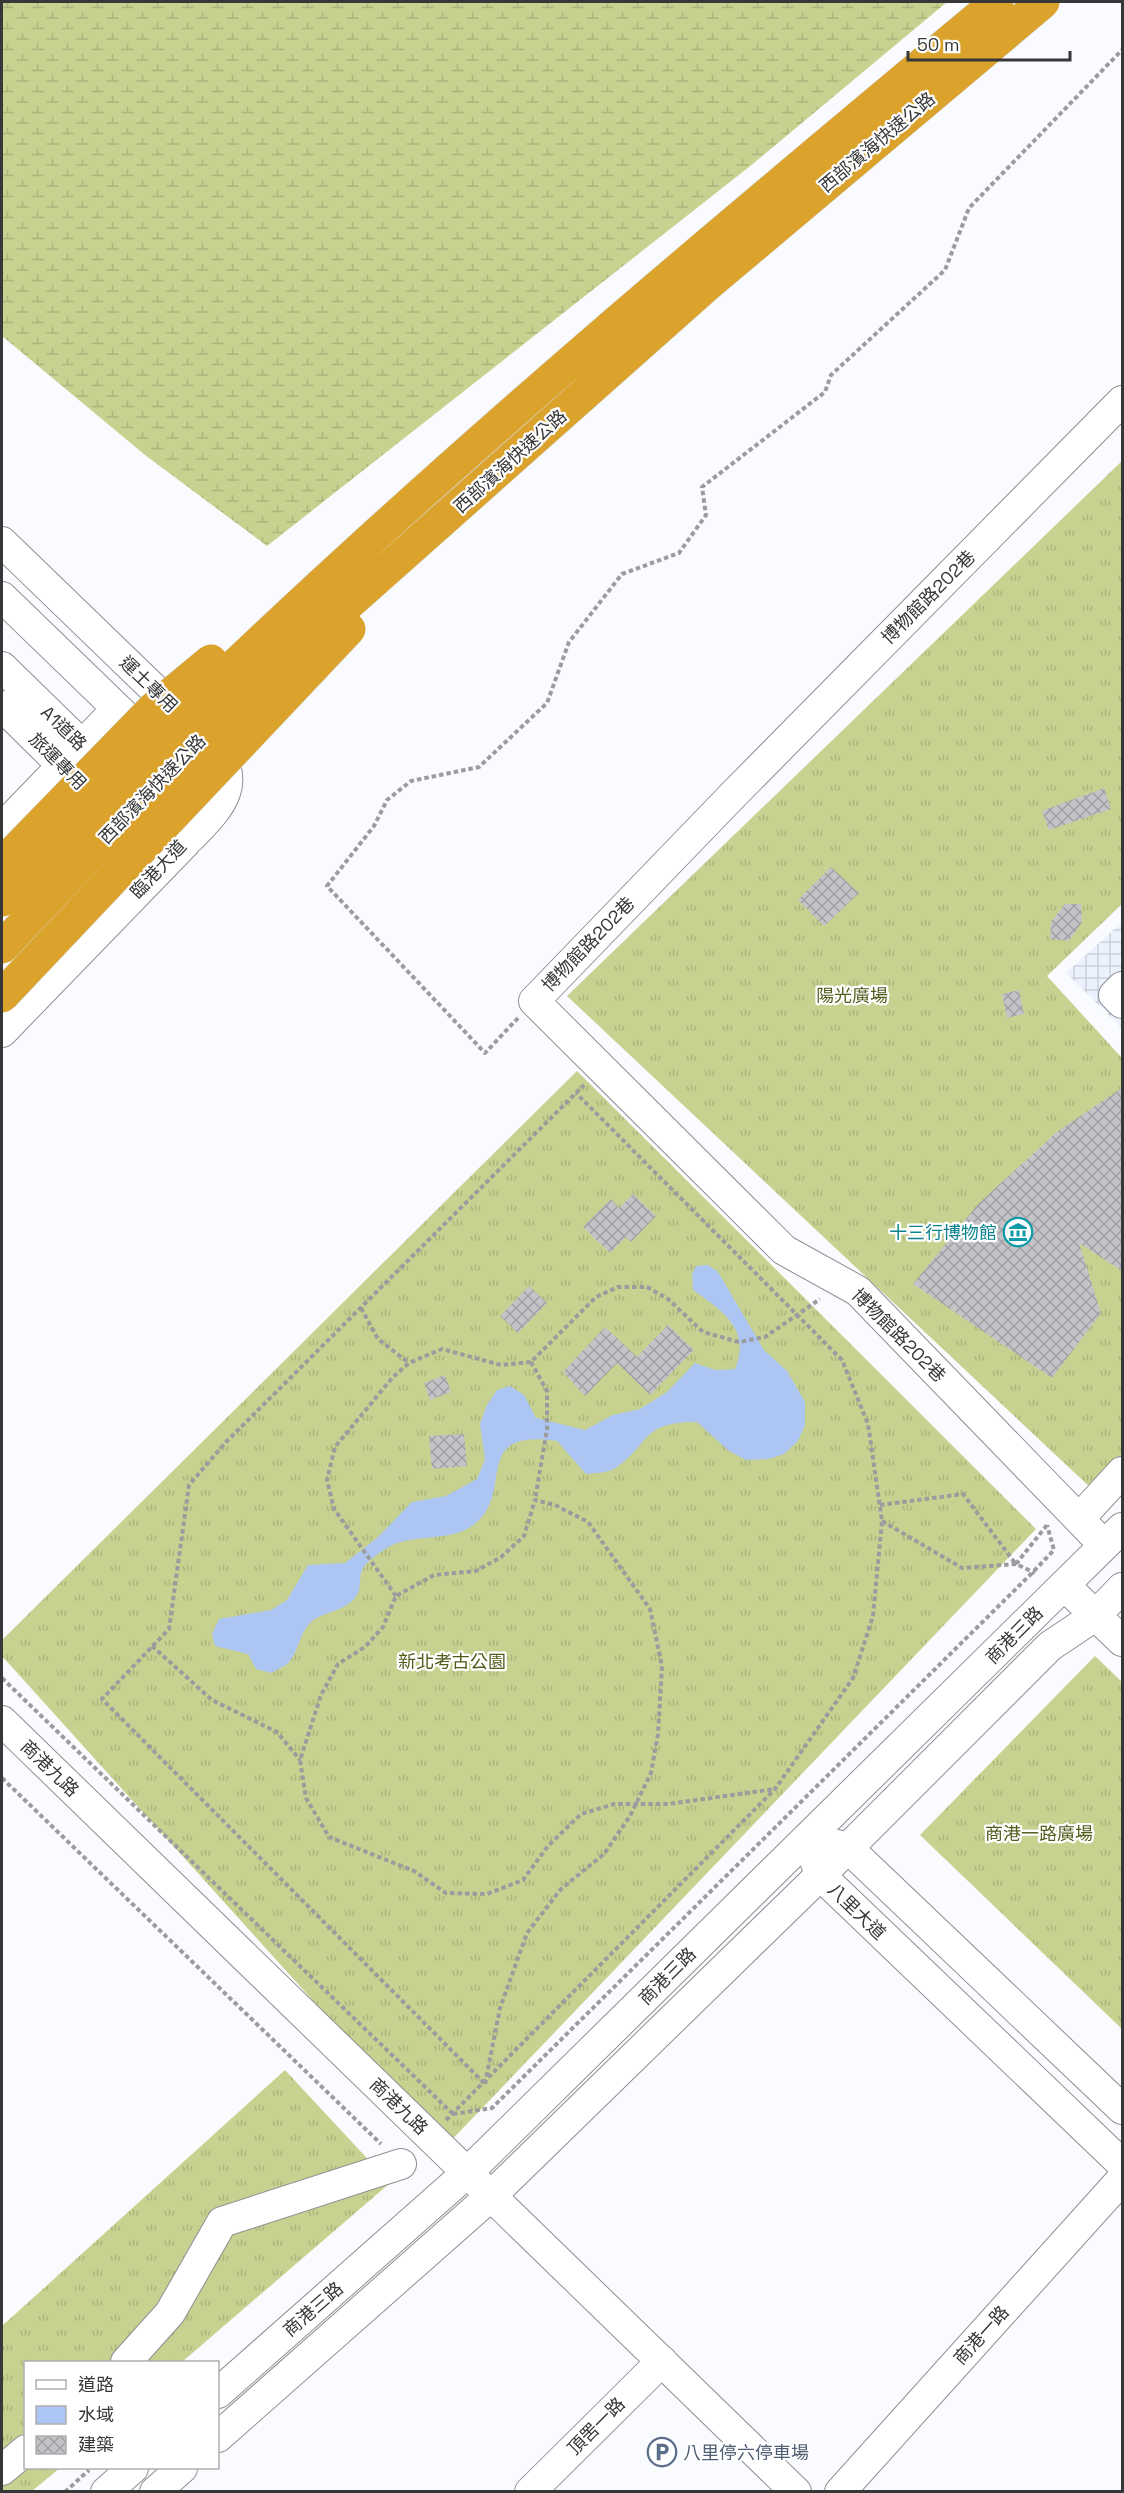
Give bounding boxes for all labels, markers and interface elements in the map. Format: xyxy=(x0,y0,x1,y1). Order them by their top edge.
scale bar xyxy=(908,24,1070,62)
text: 50 m xyxy=(917,33,959,56)
street label: 西部濱海快速公路 xyxy=(814,87,940,197)
street label: 西部濱海快速公路 xyxy=(449,404,571,518)
street label: 博物館路202巷 xyxy=(876,545,980,649)
street label: 運土專用 xyxy=(115,651,183,717)
street label: A1道路 xyxy=(36,701,92,755)
street label: 旅運專用 xyxy=(24,727,92,795)
street label: 西部濱海快速公路 xyxy=(94,729,210,849)
street label: 臨港大道 xyxy=(125,835,191,903)
street label: 博物館路202巷 xyxy=(537,892,639,996)
park label: 陽光廣場 xyxy=(816,984,888,1007)
museum icon: 十三行博物館 xyxy=(1002,1216,1034,1248)
place label: 十三行博物館 xyxy=(889,1221,997,1244)
street label: 博物館路202巷 xyxy=(847,1283,951,1387)
street label: 商港三路 xyxy=(980,1601,1048,1669)
park label: 新北考古公園 xyxy=(398,1650,506,1673)
street label: 商港九路 xyxy=(16,1735,84,1801)
park label: 商港一路廣場 xyxy=(985,1822,1093,1845)
street label: 八里大道 xyxy=(823,1878,891,1944)
street label: 商港三路 xyxy=(633,1942,701,2010)
street label: 商港九路 xyxy=(365,2073,433,2139)
street label: 商港三路 xyxy=(278,2277,348,2341)
street label: 商港一路 xyxy=(948,2301,1014,2369)
legend xyxy=(24,2361,219,2469)
text: 道路 xyxy=(78,2373,114,2396)
street label: 頂罟一路 xyxy=(562,2392,630,2460)
text: 水域 xyxy=(78,2403,114,2426)
text: 建築 xyxy=(78,2433,114,2456)
parking icon: 八里停六停車場 xyxy=(646,2436,678,2468)
place label: 八里停六停車場 xyxy=(683,2441,809,2464)

